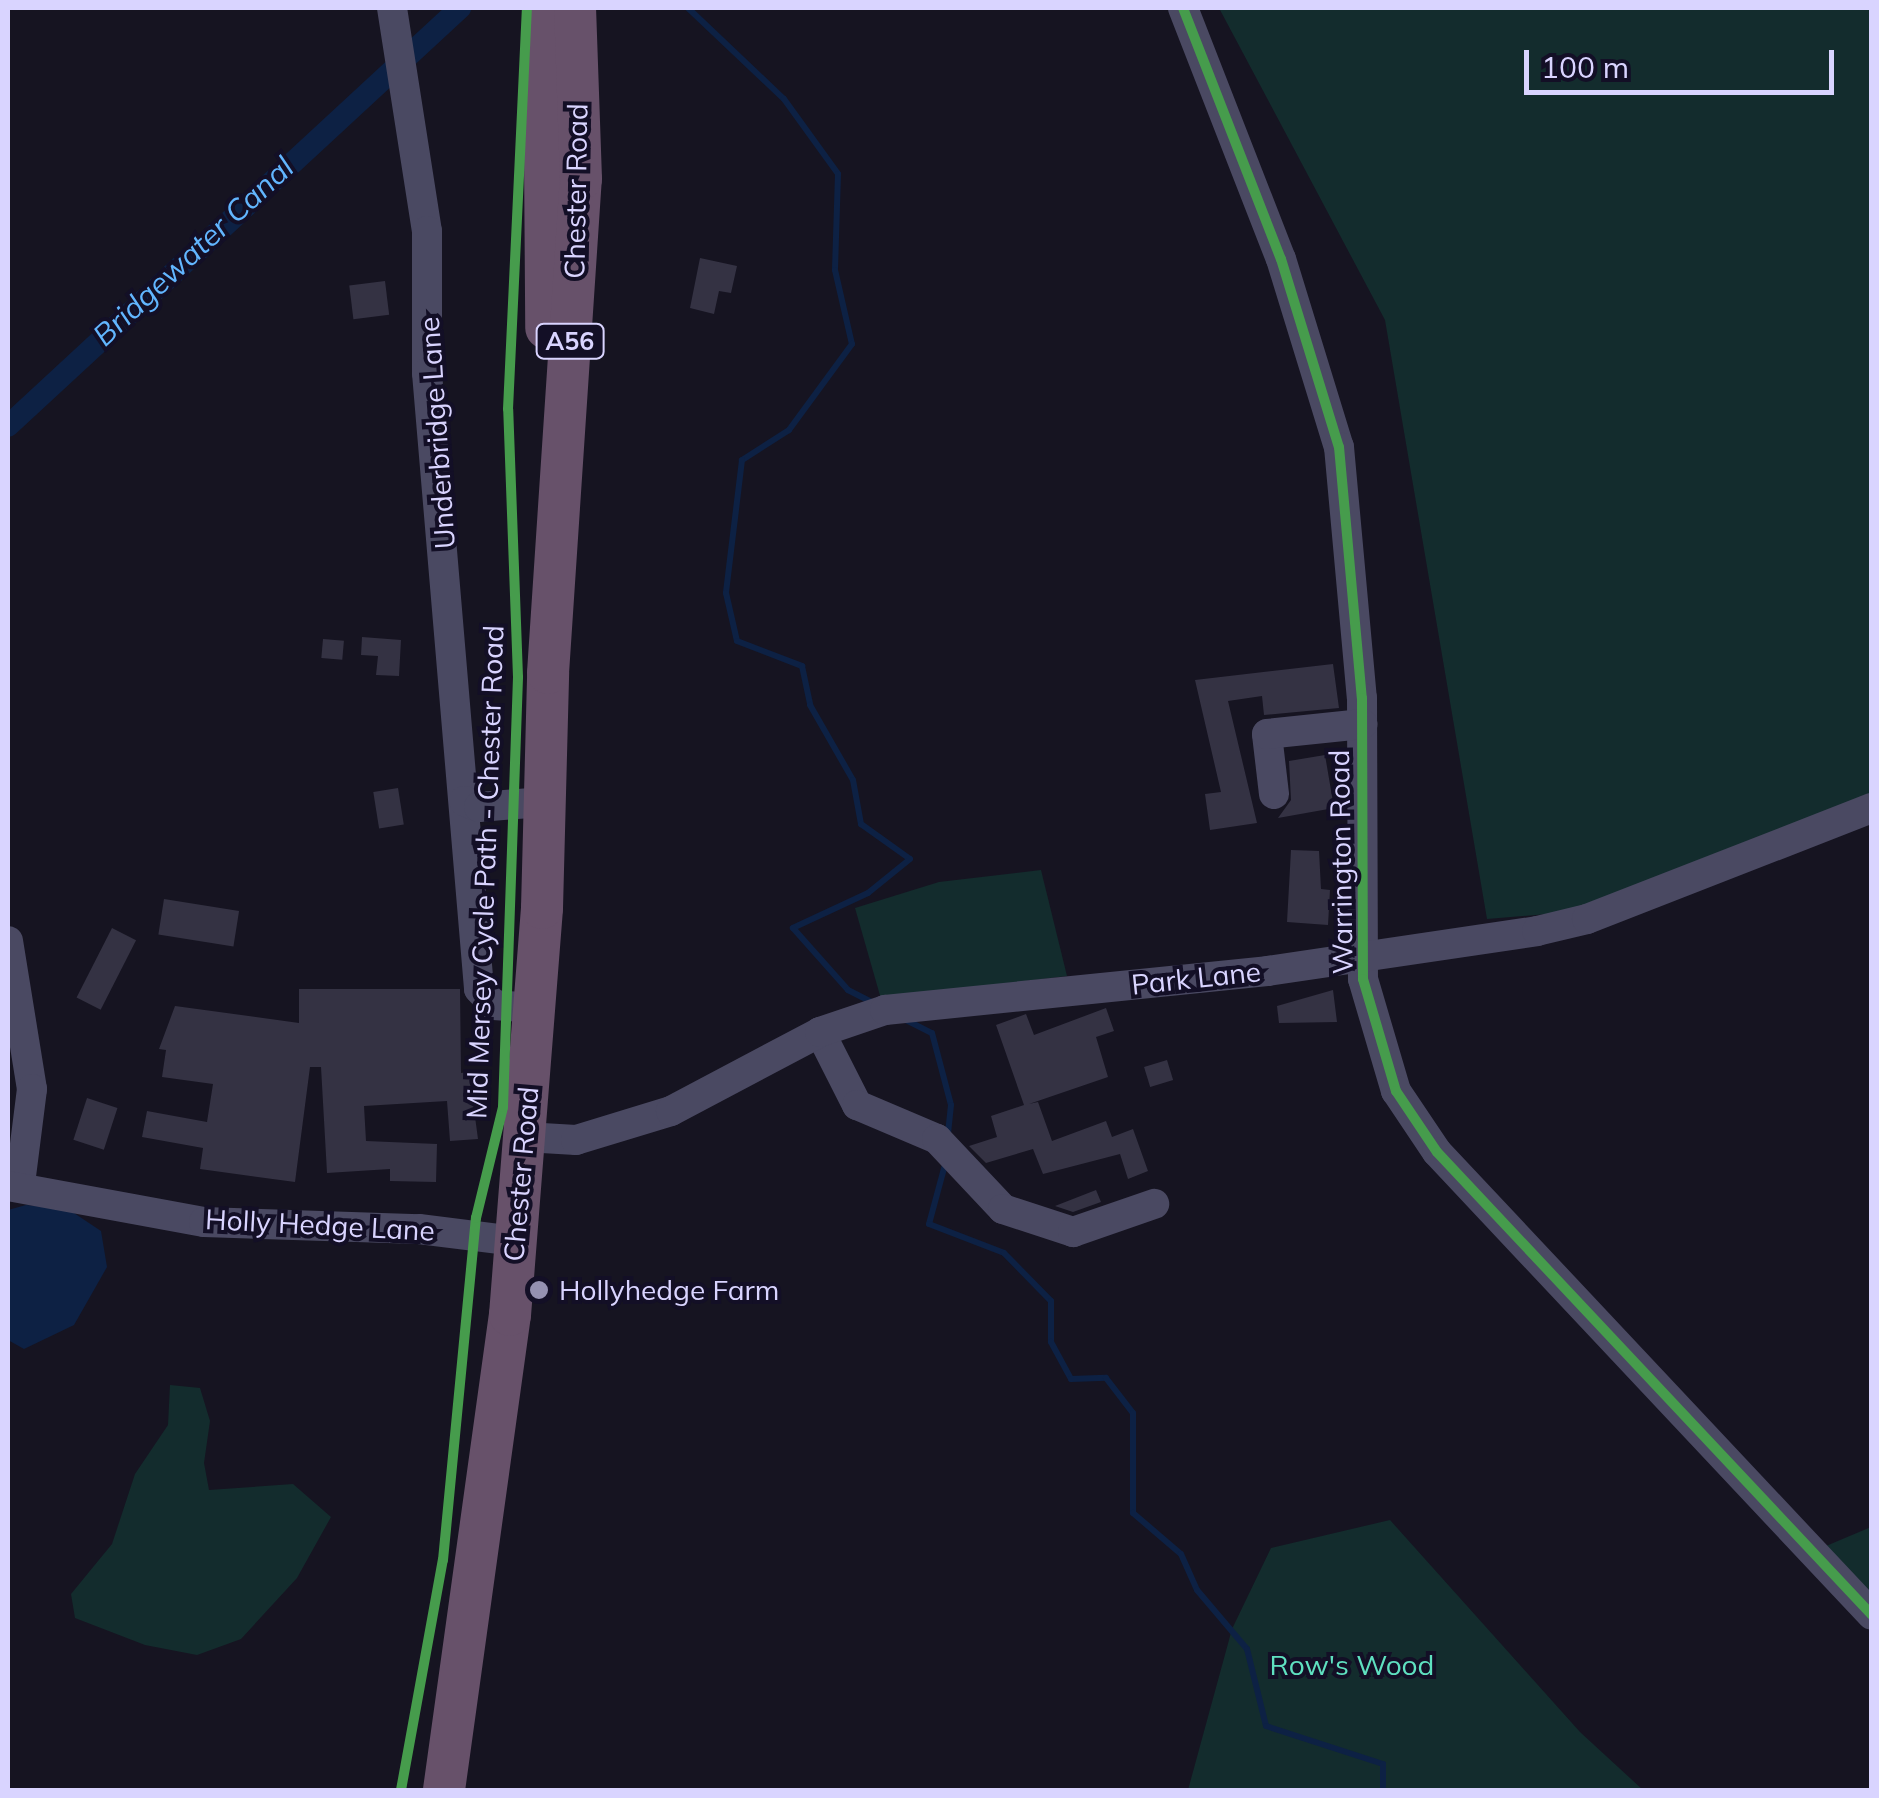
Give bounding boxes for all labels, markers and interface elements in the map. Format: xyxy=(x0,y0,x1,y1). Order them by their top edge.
scale bar xyxy=(1529,30,1839,92)
text: 100 m xyxy=(1541,48,1629,86)
street label: Chester Road xyxy=(558,103,594,279)
water label: Bridgewater Canal xyxy=(85,149,301,353)
street label: Underbridge Lane xyxy=(412,316,462,550)
road number: A56 xyxy=(535,321,605,361)
street label: Mid Mersey Cycle Path - Chester Road xyxy=(460,624,510,1120)
street label: Warrington Road xyxy=(1322,749,1360,975)
street label: Park Lane xyxy=(1130,955,1262,1001)
street label: Chester Road xyxy=(497,1085,545,1263)
street label: Holly Hedge Lane xyxy=(205,1202,435,1248)
place label: Hollyhedge Farm xyxy=(559,1273,779,1307)
marker: Hollyhedge Farm xyxy=(528,1279,550,1301)
park label: Row's Wood xyxy=(1270,1648,1434,1682)

